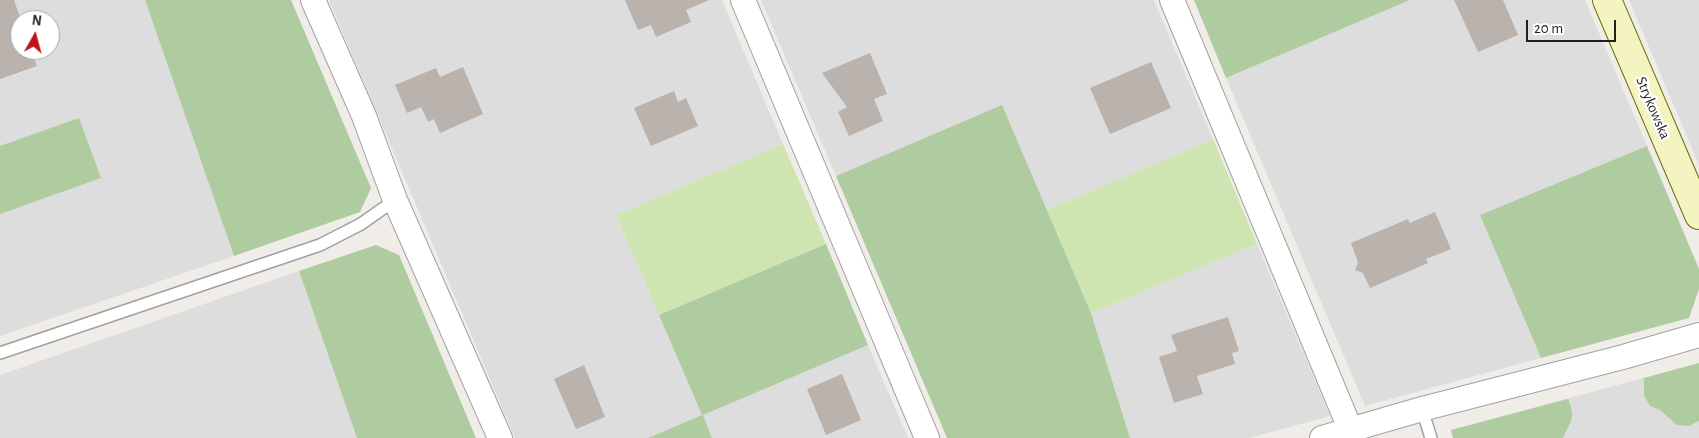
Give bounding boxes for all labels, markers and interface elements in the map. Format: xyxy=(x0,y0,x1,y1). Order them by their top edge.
north arrow xyxy=(10,10,60,60)
scale bar xyxy=(1529,10,1619,42)
text: N xyxy=(31,14,42,29)
text: 20 m xyxy=(1534,21,1563,36)
street label: Strykowska xyxy=(1632,74,1674,142)

